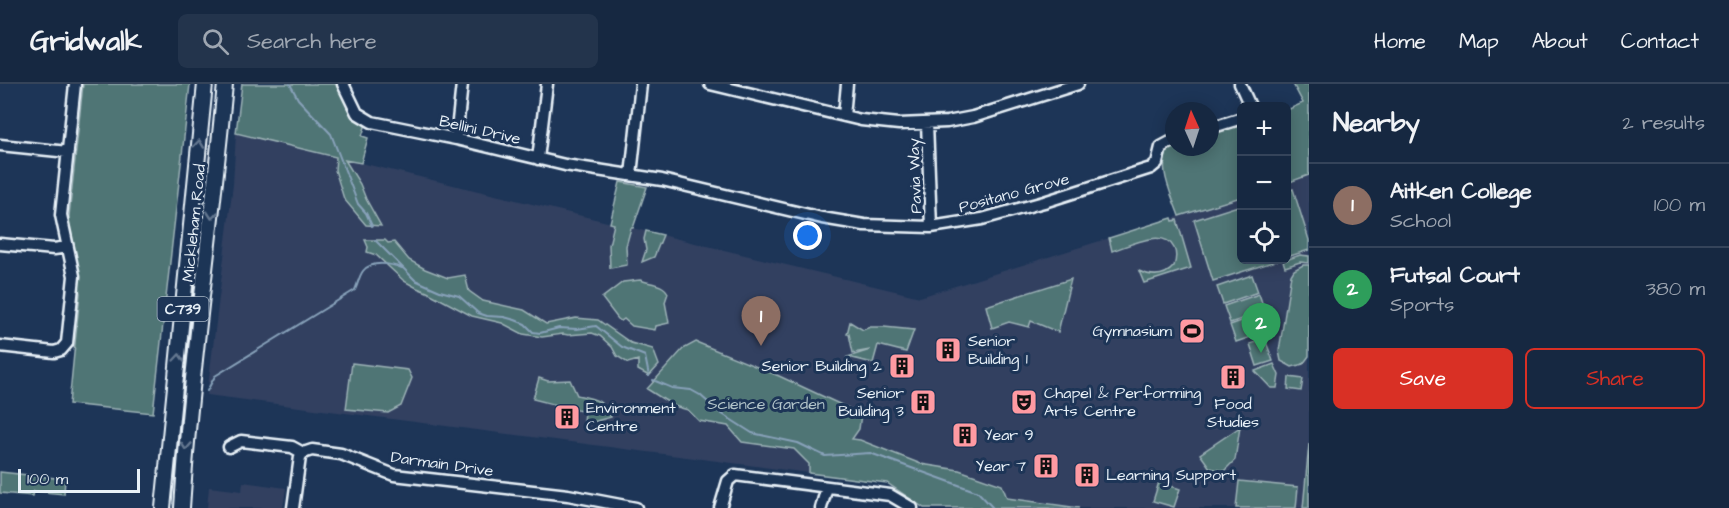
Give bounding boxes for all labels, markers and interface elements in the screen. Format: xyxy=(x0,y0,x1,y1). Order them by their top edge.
search box xyxy=(178,14,598,68)
text: Gridwalk xyxy=(30,22,142,61)
icon: search xyxy=(199,25,232,58)
text: Search here xyxy=(247,26,377,57)
text: Home xyxy=(1374,27,1426,56)
text: Map xyxy=(1459,27,1499,56)
text: About xyxy=(1532,27,1588,56)
text: Contact xyxy=(1621,27,1699,56)
north arrow xyxy=(1165,102,1219,156)
map controls xyxy=(1237,102,1291,264)
button: + xyxy=(1237,102,1291,156)
text: Nearby xyxy=(1333,105,1420,141)
text: 2 results xyxy=(1622,109,1705,137)
street label: Bellini Drive xyxy=(437,110,523,150)
street label: Pavia Way xyxy=(903,138,928,214)
one-way arrow xyxy=(192,140,205,149)
button: − xyxy=(1237,156,1291,210)
street label: Mickleham Road xyxy=(177,163,211,283)
street label: Positano Grove xyxy=(956,168,1072,218)
text: Aitken College xyxy=(1390,176,1532,207)
text: 1 xyxy=(1351,191,1354,219)
text: 100 m xyxy=(1654,191,1705,219)
text: School xyxy=(1390,207,1451,235)
one-way arrow xyxy=(206,210,219,219)
button: locate xyxy=(1237,210,1291,264)
your location xyxy=(793,221,822,250)
text: Futsal Court xyxy=(1390,260,1520,291)
text: 2 xyxy=(1347,275,1358,303)
text: 380 m xyxy=(1646,275,1705,303)
text: Sports xyxy=(1390,291,1454,319)
pin: 1 xyxy=(742,296,780,346)
road number: C739 xyxy=(158,297,208,321)
pin: 2 xyxy=(1242,304,1280,353)
sports icon: Gymnasium xyxy=(1177,316,1207,346)
place label: Gymnasium xyxy=(1093,320,1173,343)
place label: Senior Building 1 xyxy=(968,330,1028,371)
building icon: Senior Building 1 xyxy=(933,335,963,365)
button: Save xyxy=(1333,348,1513,409)
button: Share xyxy=(1525,348,1705,409)
building icon: Senior Building 2 xyxy=(887,351,917,381)
one-way arrow xyxy=(172,354,185,363)
place label: Senior Building 2 xyxy=(762,355,882,378)
building icon: Food Studies xyxy=(1218,362,1248,392)
place label: Senior Building 3 xyxy=(838,382,904,423)
place label: Chapel & Performing Arts Centre xyxy=(1044,382,1201,422)
building icon: Senior Building 3 xyxy=(908,387,938,417)
theatre icon: Chapel & Performing Arts Centre xyxy=(1009,387,1039,417)
park label: Science Garden xyxy=(707,393,825,415)
place label: Food Studies xyxy=(1207,393,1259,433)
place label: Environment Centre xyxy=(586,397,676,437)
building icon: Environment Centre xyxy=(552,402,582,432)
building icon: Year 9 xyxy=(950,420,980,450)
place label: Year 9 xyxy=(984,424,1034,446)
one-way arrow xyxy=(179,442,192,451)
street label: Darmain Drive xyxy=(389,446,495,482)
building icon: Year 7 xyxy=(1031,451,1061,481)
place label: Year 7 xyxy=(976,455,1026,477)
building icon: Learning Support xyxy=(1072,460,1102,490)
place label: Learning Support xyxy=(1106,464,1237,487)
scale bar xyxy=(18,466,140,494)
text: 100 m xyxy=(27,468,68,490)

